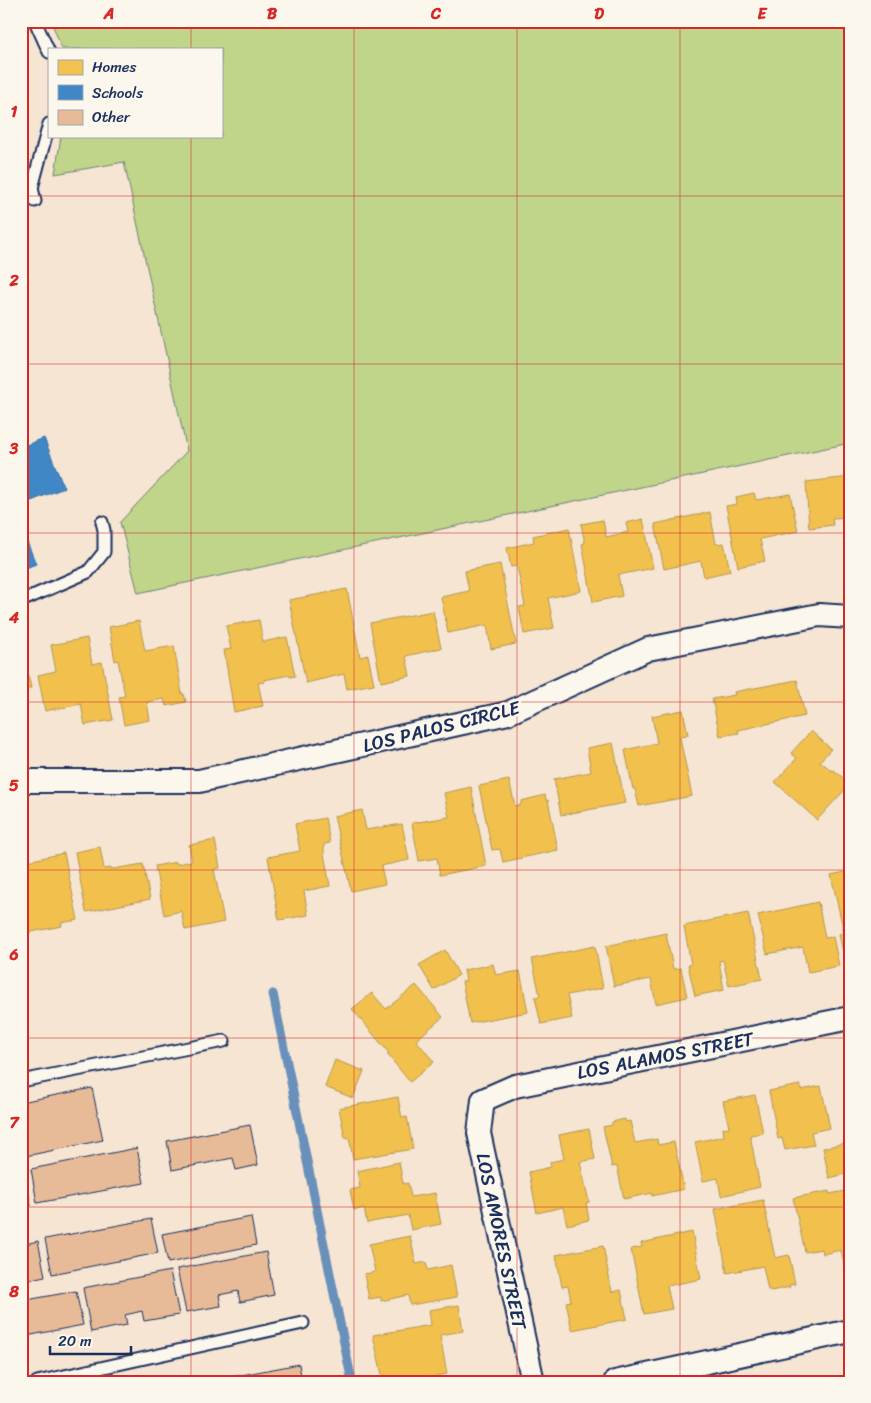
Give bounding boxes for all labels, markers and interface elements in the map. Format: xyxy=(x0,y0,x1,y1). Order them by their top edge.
text: A xyxy=(103,0,114,28)
text: B xyxy=(267,0,278,28)
text: C xyxy=(430,0,442,28)
text: D xyxy=(594,0,604,28)
text: E xyxy=(758,0,768,28)
legend xyxy=(48,48,222,138)
text: Homes xyxy=(92,54,136,80)
text: Schools xyxy=(92,80,143,106)
text: 1 xyxy=(11,97,18,126)
text: Other xyxy=(92,104,131,130)
text: 2 xyxy=(8,266,19,295)
text: 3 xyxy=(9,434,19,463)
text: 4 xyxy=(8,603,19,632)
street label: LOS PALOS CIRCLE xyxy=(359,691,525,762)
text: 5 xyxy=(9,771,19,800)
text: 6 xyxy=(8,940,19,969)
street label: LOS ALAMOS STREET xyxy=(574,1022,758,1089)
text: 7 xyxy=(9,1108,20,1137)
street label: LOS AMORES STREET xyxy=(467,1150,537,1334)
text: 8 xyxy=(8,1277,19,1306)
scale bar xyxy=(50,1323,131,1355)
text: 20 m xyxy=(58,1328,92,1354)

